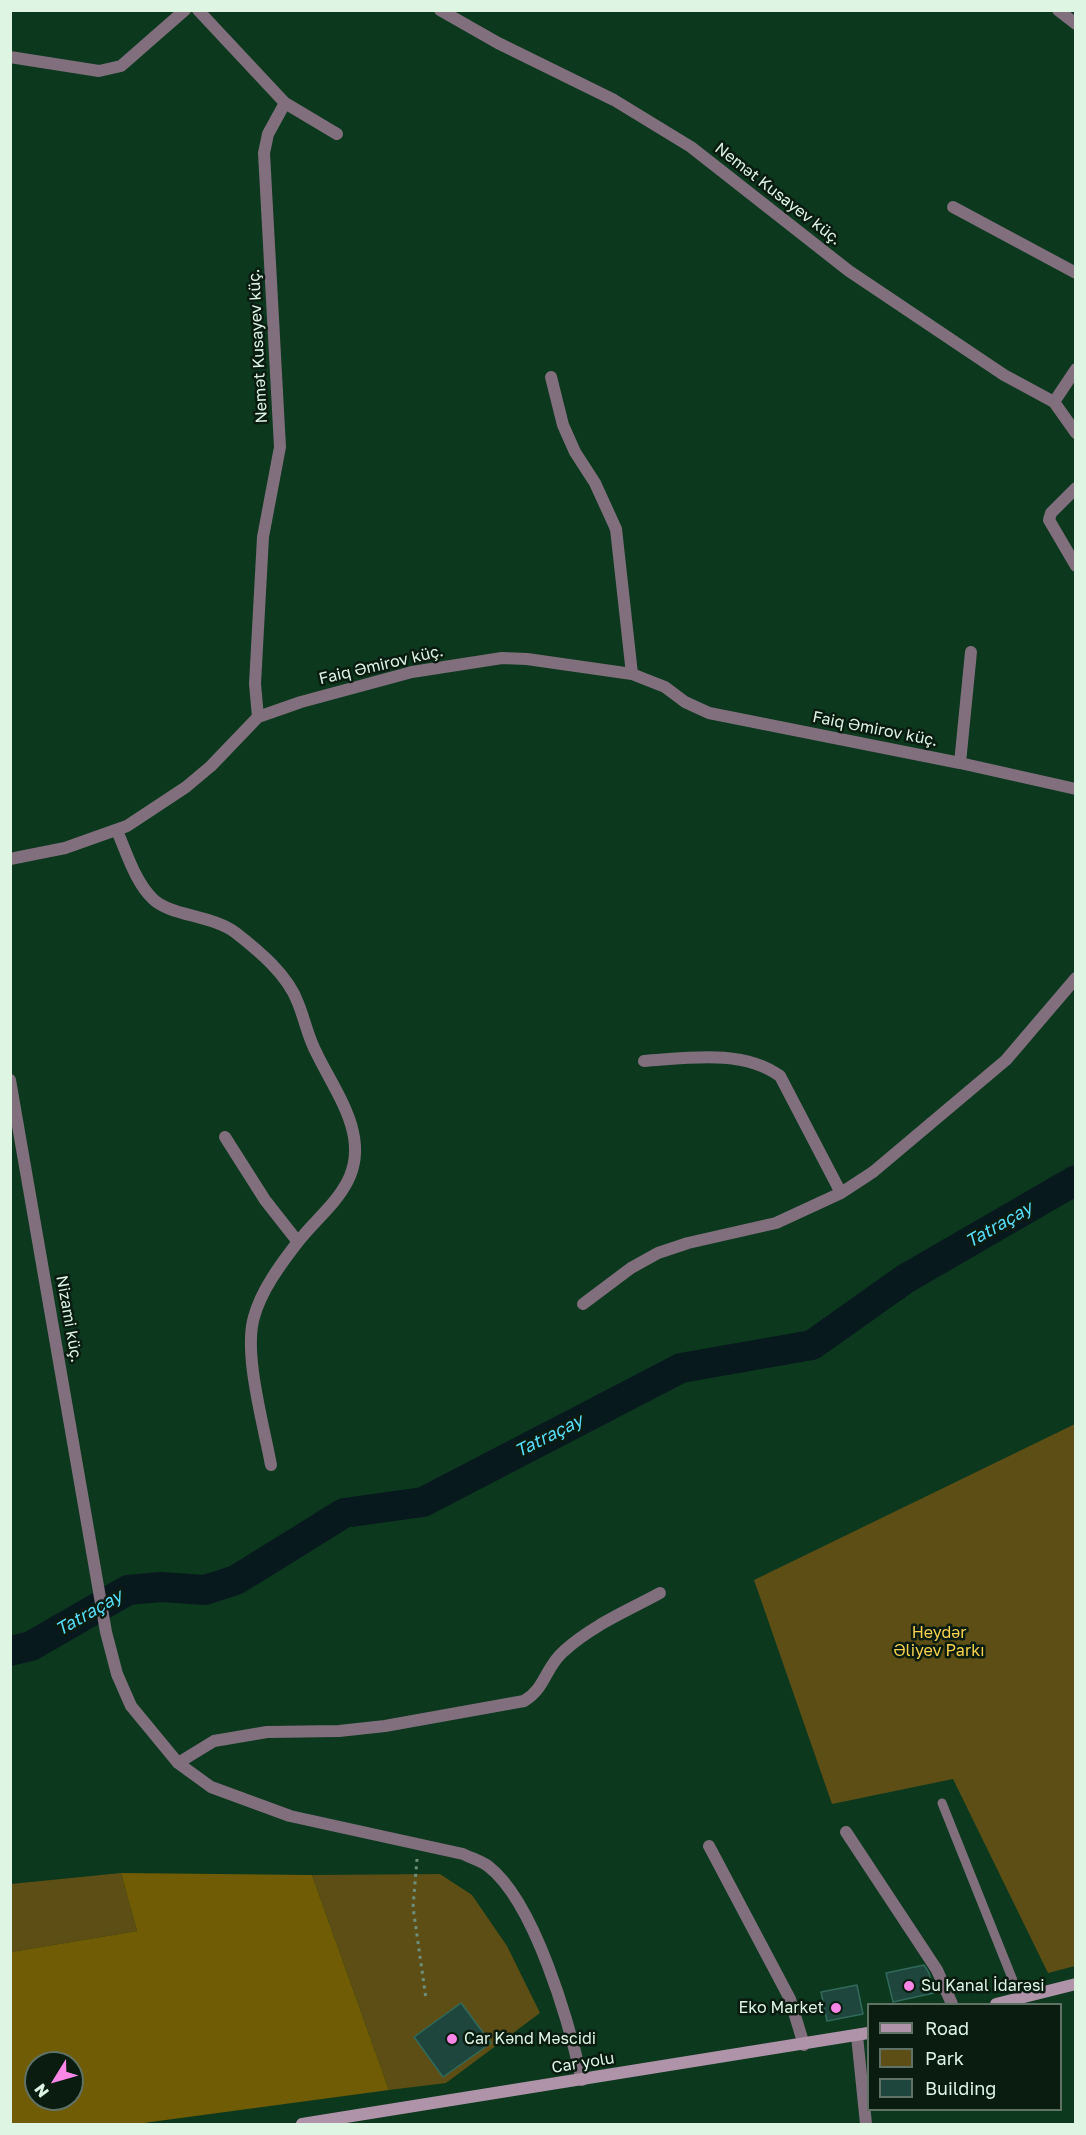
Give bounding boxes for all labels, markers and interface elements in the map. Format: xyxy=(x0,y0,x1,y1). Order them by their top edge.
street label: Nemət Kusayev küç. xyxy=(711,139,845,249)
street label: Nemət Kusayev küç. xyxy=(244,268,272,424)
street label: Faiq Əmirov küç. xyxy=(317,641,445,689)
street label: Faiq Əmirov küç. xyxy=(811,707,939,751)
water label: Tatraçay xyxy=(962,1197,1036,1253)
street label: Nizami küç. xyxy=(52,1274,86,1364)
water label: Tatraçay xyxy=(511,1410,587,1462)
water label: Tatraçay xyxy=(52,1585,126,1641)
park label: Heydər Əliyev Parkı xyxy=(894,1623,984,1661)
place label: Su Kanal İdarəsi xyxy=(921,1976,1045,1996)
marker: Su Kanal İdarəsi xyxy=(902,1979,916,1993)
place label: Eko Market xyxy=(738,1998,824,2018)
marker: Eko Market xyxy=(829,2001,843,2015)
legend xyxy=(867,2003,1062,2111)
text: Road xyxy=(925,2017,969,2039)
place label: Car Kənd Məscidi xyxy=(464,2029,596,2049)
marker: Car Kənd Məscidi xyxy=(445,2032,459,2046)
text: Park xyxy=(925,2047,964,2069)
street label: Car yolu xyxy=(550,2049,616,2077)
north arrow xyxy=(24,2051,84,2111)
text: Building xyxy=(925,2077,996,2099)
text: N xyxy=(30,2080,53,2102)

